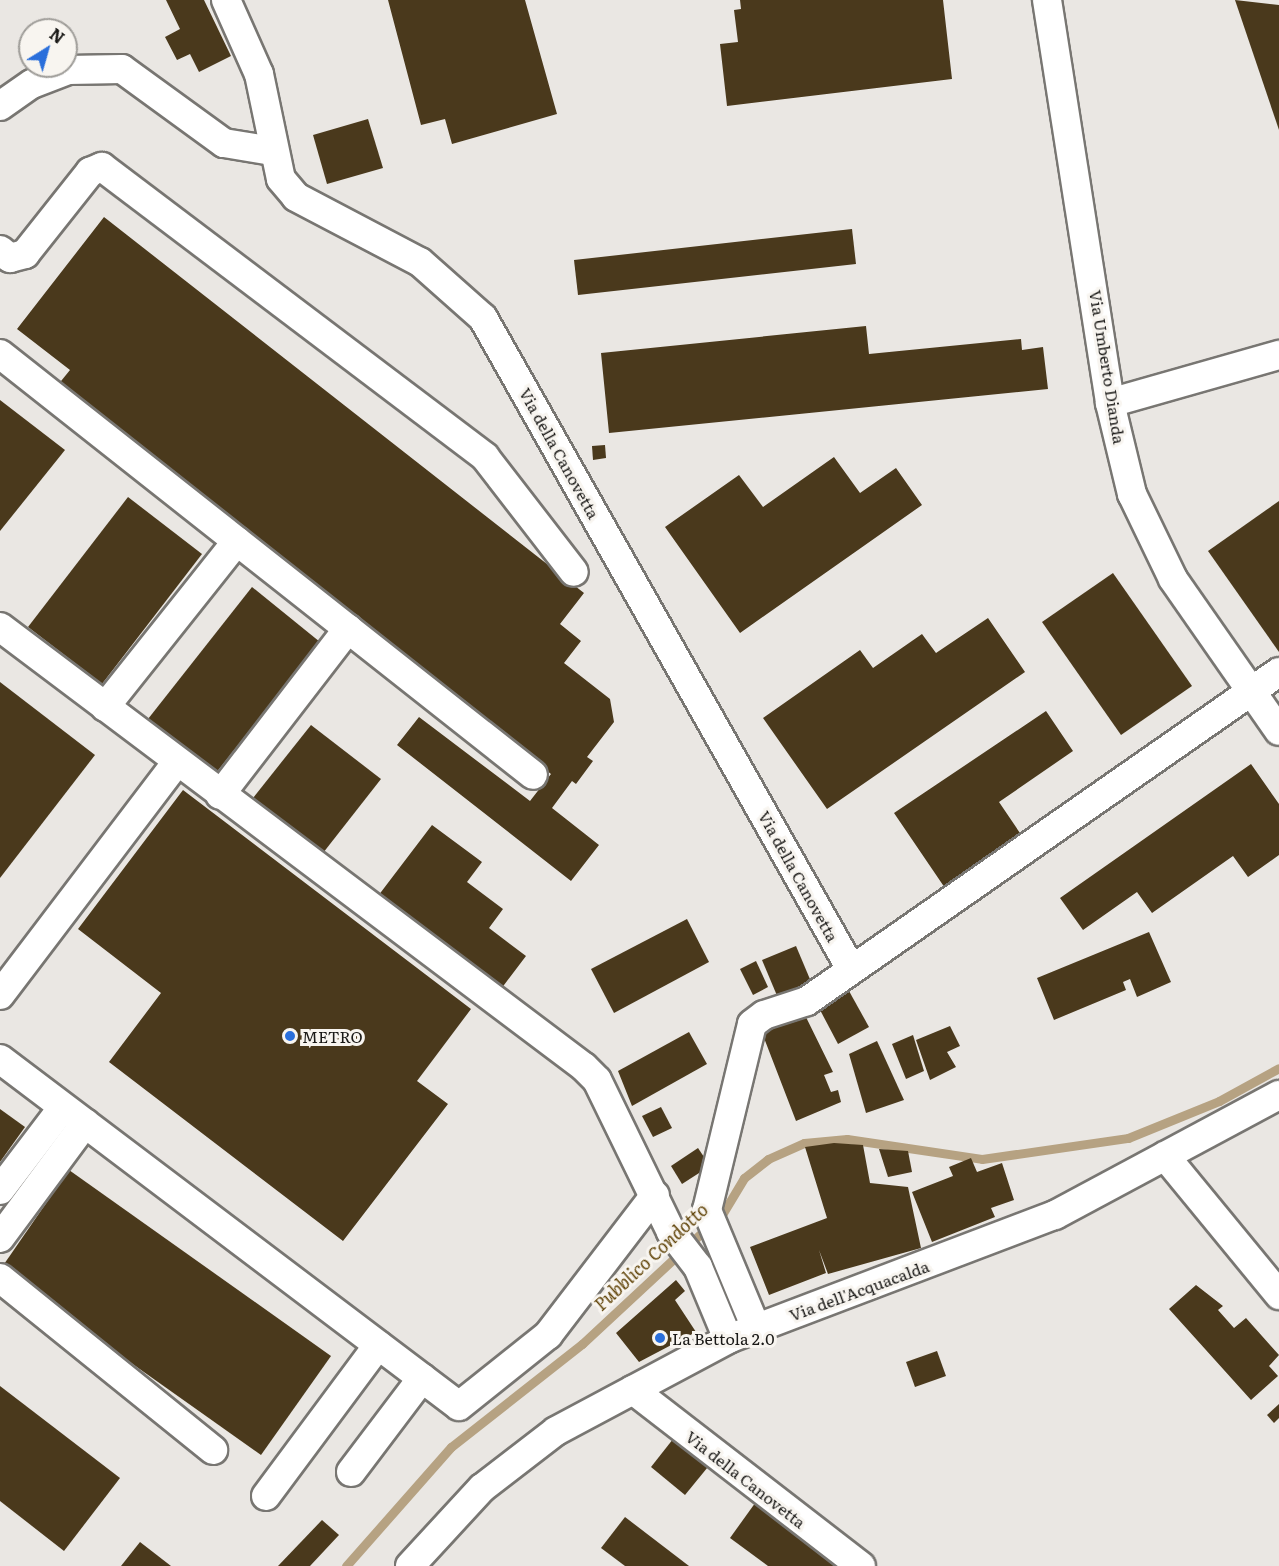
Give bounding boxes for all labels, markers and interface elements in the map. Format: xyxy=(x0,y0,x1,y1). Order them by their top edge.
north arrow xyxy=(18,18,78,78)
text: N xyxy=(45,22,70,49)
street label: Via Umberto Dianda xyxy=(1086,289,1130,445)
street label: Via della Canovetta xyxy=(516,384,604,522)
street label: Via della Canovetta xyxy=(755,807,843,945)
place label: METRO xyxy=(302,1026,363,1046)
marker: METRO xyxy=(283,1029,297,1043)
water label: Pubblico Condotto xyxy=(590,1199,712,1315)
street label: Via dell'Acquacalda xyxy=(786,1256,932,1324)
place label: La Bettola 2.0 xyxy=(672,1328,774,1348)
marker: La Bettola 2.0 xyxy=(653,1331,667,1345)
street label: Via della Canovetta xyxy=(682,1426,810,1532)

